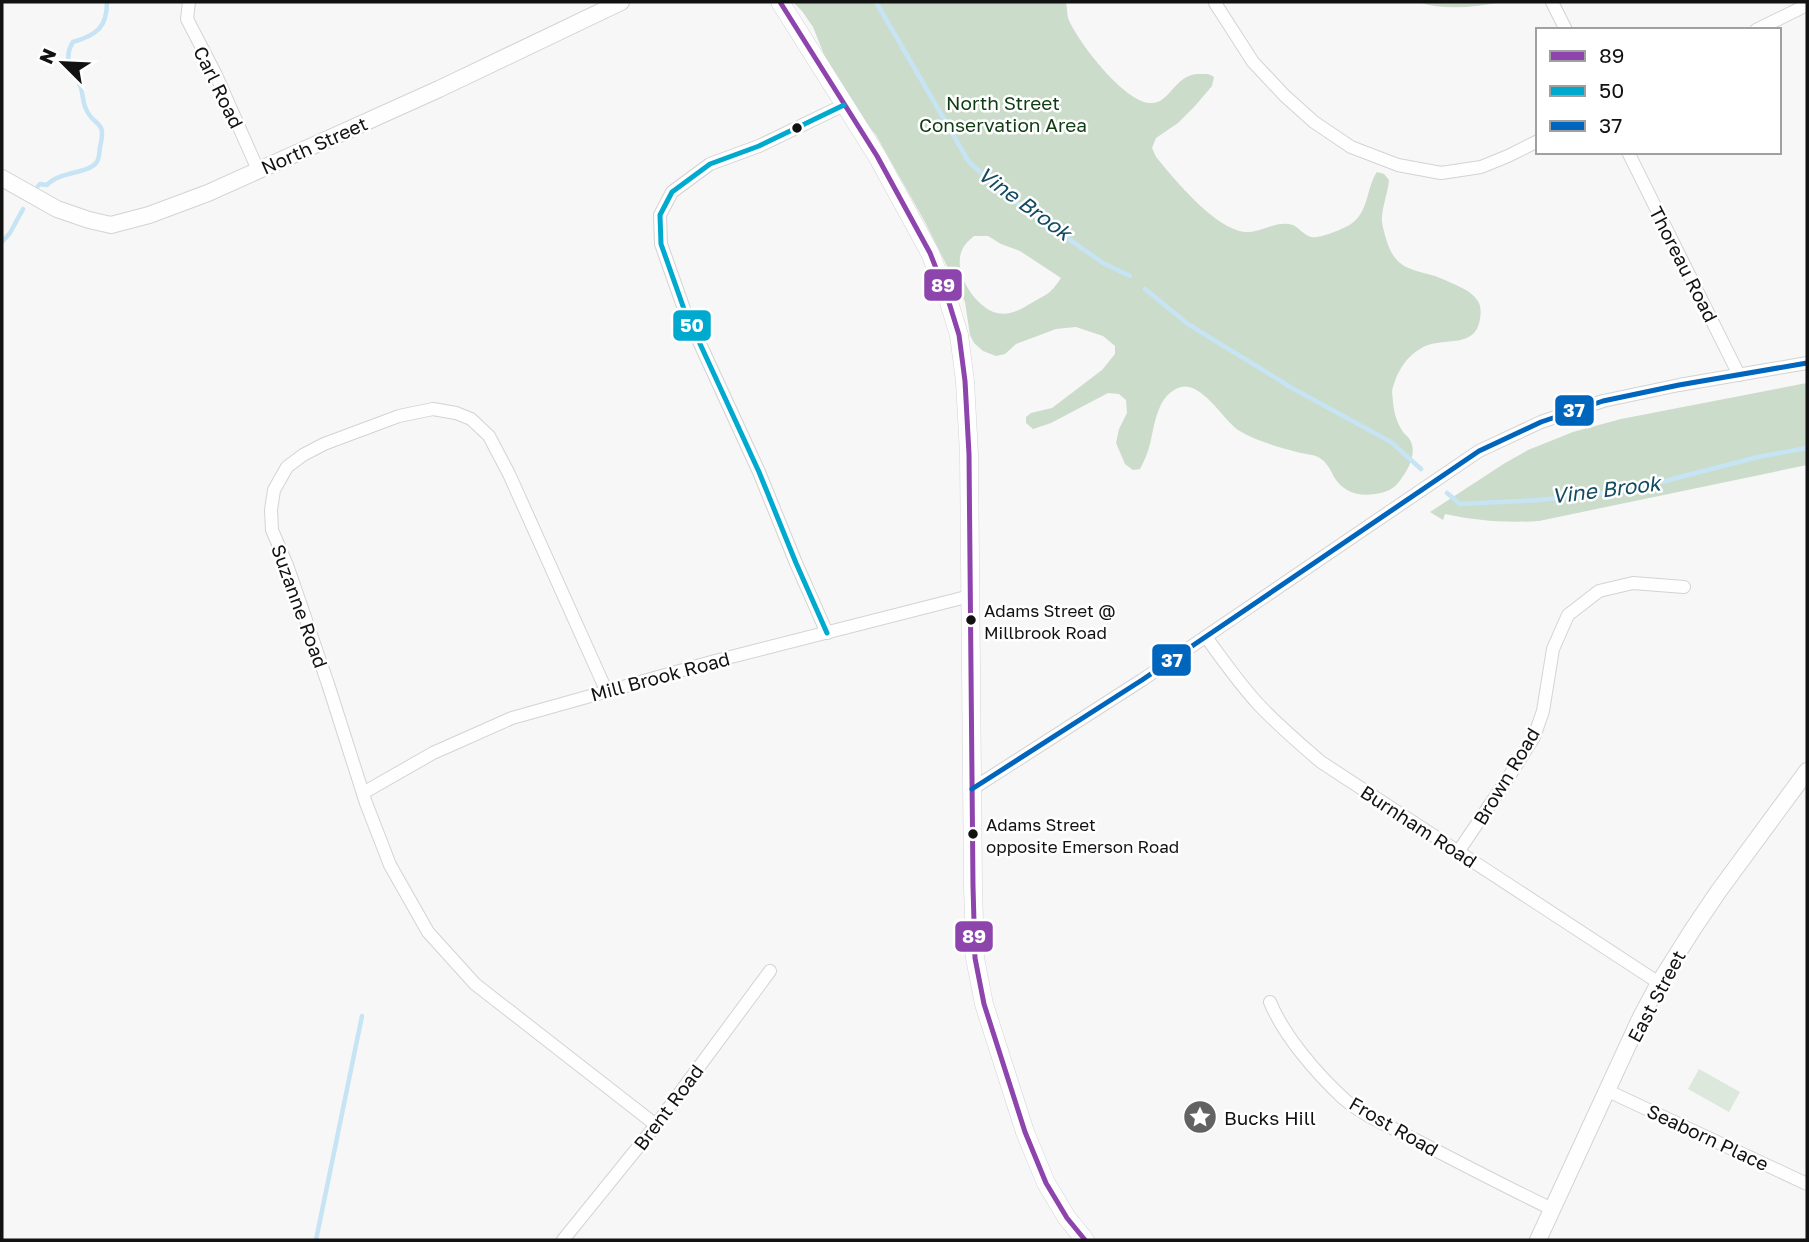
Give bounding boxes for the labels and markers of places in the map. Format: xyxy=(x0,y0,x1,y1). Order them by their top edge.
unlabelled marker xyxy=(790,121,804,135)
place label: Adams Street @ Millbrook Road xyxy=(984,600,1116,643)
marker: Adams Street @ Millbrook Road xyxy=(964,613,978,627)
place label: Adams Street opposite Emerson Road xyxy=(986,814,1179,857)
marker: Adams Street opposite Emerson Road xyxy=(966,827,980,841)
place icon: Bucks Hill xyxy=(1181,1098,1219,1136)
place label: Bucks Hill xyxy=(1224,1106,1316,1129)

